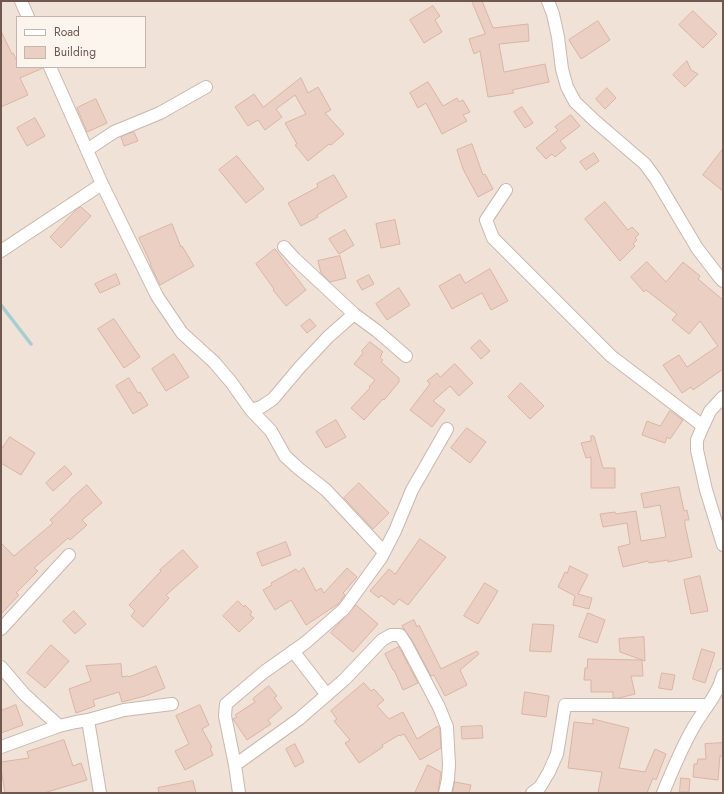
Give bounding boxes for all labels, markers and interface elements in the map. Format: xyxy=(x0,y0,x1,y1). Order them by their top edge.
legend xyxy=(16,16,146,68)
text: Road xyxy=(54,23,80,41)
text: Building xyxy=(54,43,96,61)

